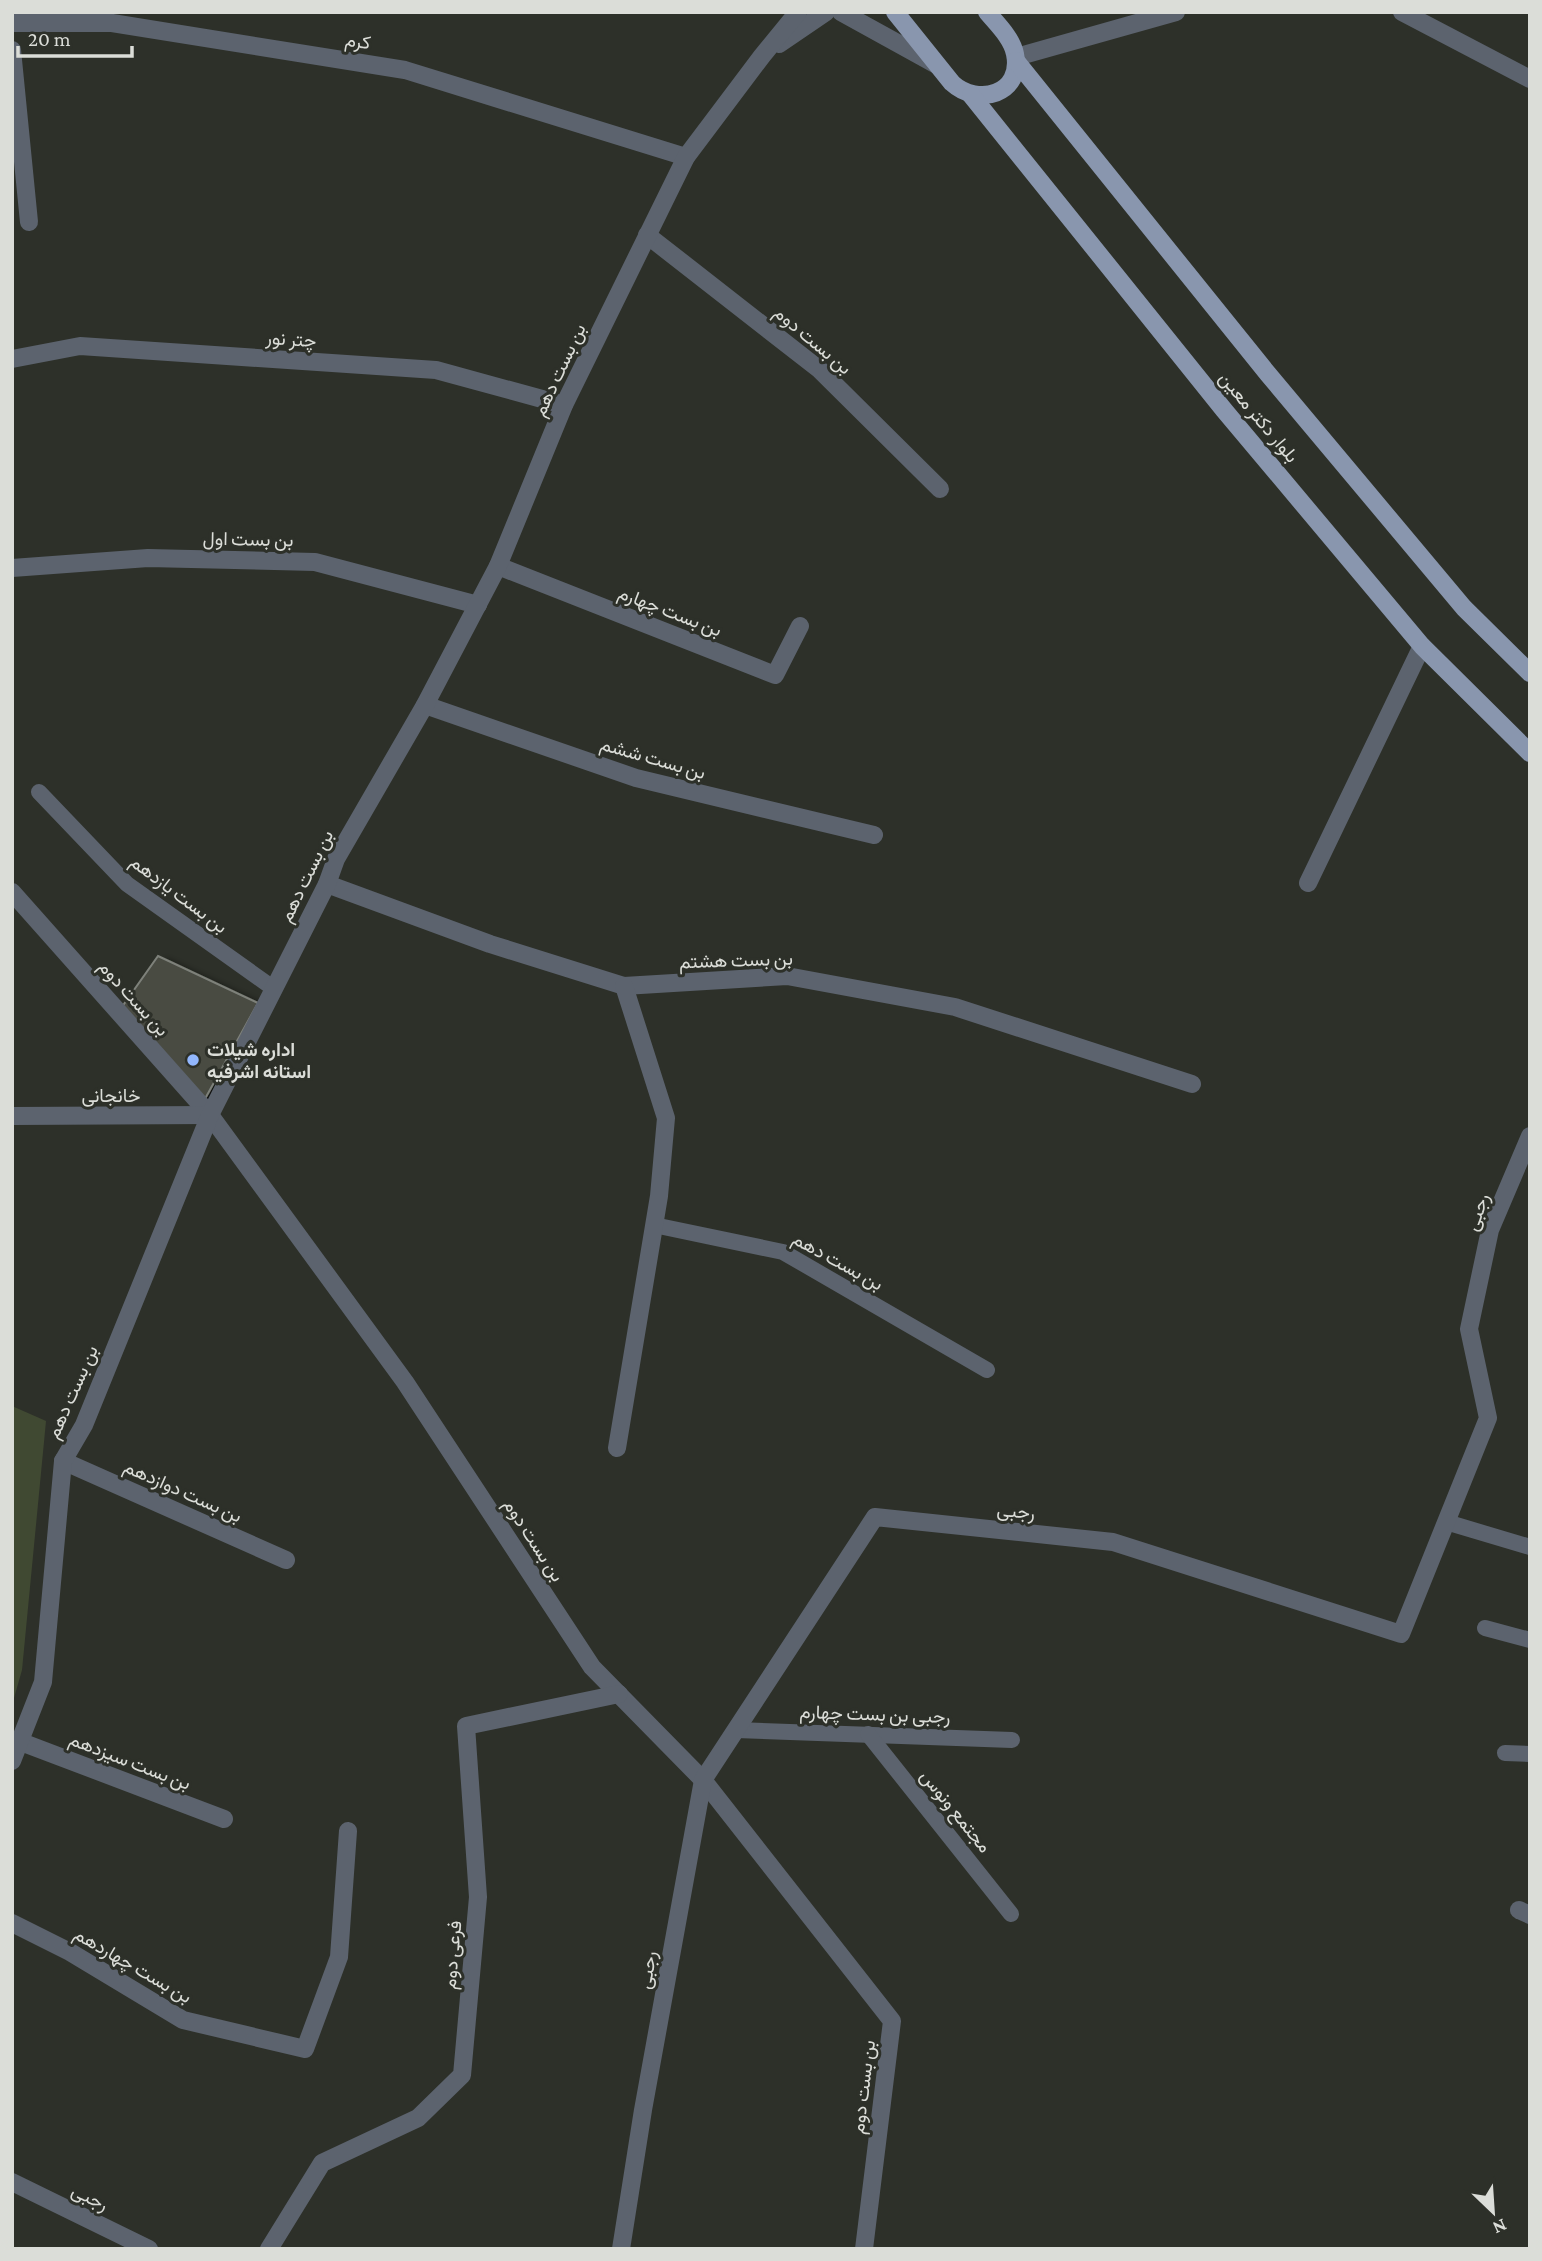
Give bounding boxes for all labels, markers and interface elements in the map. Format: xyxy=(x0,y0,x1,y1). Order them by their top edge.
scale bar xyxy=(18,14,131,58)
text: 20 m xyxy=(28,27,71,51)
street label: کرم xyxy=(343,29,372,55)
street label: بن بست دوم xyxy=(769,302,856,380)
street label: بن بست دهم xyxy=(528,320,591,421)
street label: چتر نور xyxy=(264,327,317,354)
street label: بلوار دکتر معین xyxy=(1214,367,1303,467)
street label: بن بست اول xyxy=(202,528,294,551)
street label: بن بست چهارم xyxy=(614,582,725,643)
street label: بن بست ششم xyxy=(597,733,708,785)
street label: بن بست دهم xyxy=(275,826,339,926)
street label: بن بست یازدهم xyxy=(125,851,232,939)
street label: بن بست هشتم xyxy=(679,948,793,974)
street label: بن بست دوم xyxy=(93,956,173,1042)
place label: اداره شیلات استانه اشرفیه xyxy=(207,1039,311,1084)
marker: اداره شیلات استانه اشرفیه xyxy=(185,1052,201,1068)
street label: خانجانی xyxy=(82,1085,140,1107)
street label: رجبی xyxy=(1461,1190,1494,1234)
street label: بن بست دهم xyxy=(788,1228,887,1296)
street label: بن بست دهم xyxy=(42,1342,104,1443)
street label: بن بست دوازدهم xyxy=(120,1456,245,1528)
street label: بن بست دوم xyxy=(498,1495,569,1586)
street label: رجبی xyxy=(996,1499,1036,1524)
street label: رجبی بن بست چهارم xyxy=(799,1701,951,1730)
street label: بن بست سیزدهم xyxy=(66,1728,194,1796)
street label: مجتمع ونوس xyxy=(914,1765,996,1859)
street label: فرعی دوم xyxy=(439,1920,467,1991)
street label: بن بست چهاردهم xyxy=(69,1923,196,2010)
street label: رجبی xyxy=(633,1949,662,1991)
street label: بن بست دوم xyxy=(847,2039,881,2135)
north arrow xyxy=(1458,2177,1528,2247)
street label: رجبی xyxy=(68,2179,112,2216)
text: N xyxy=(1490,2215,1510,2239)

